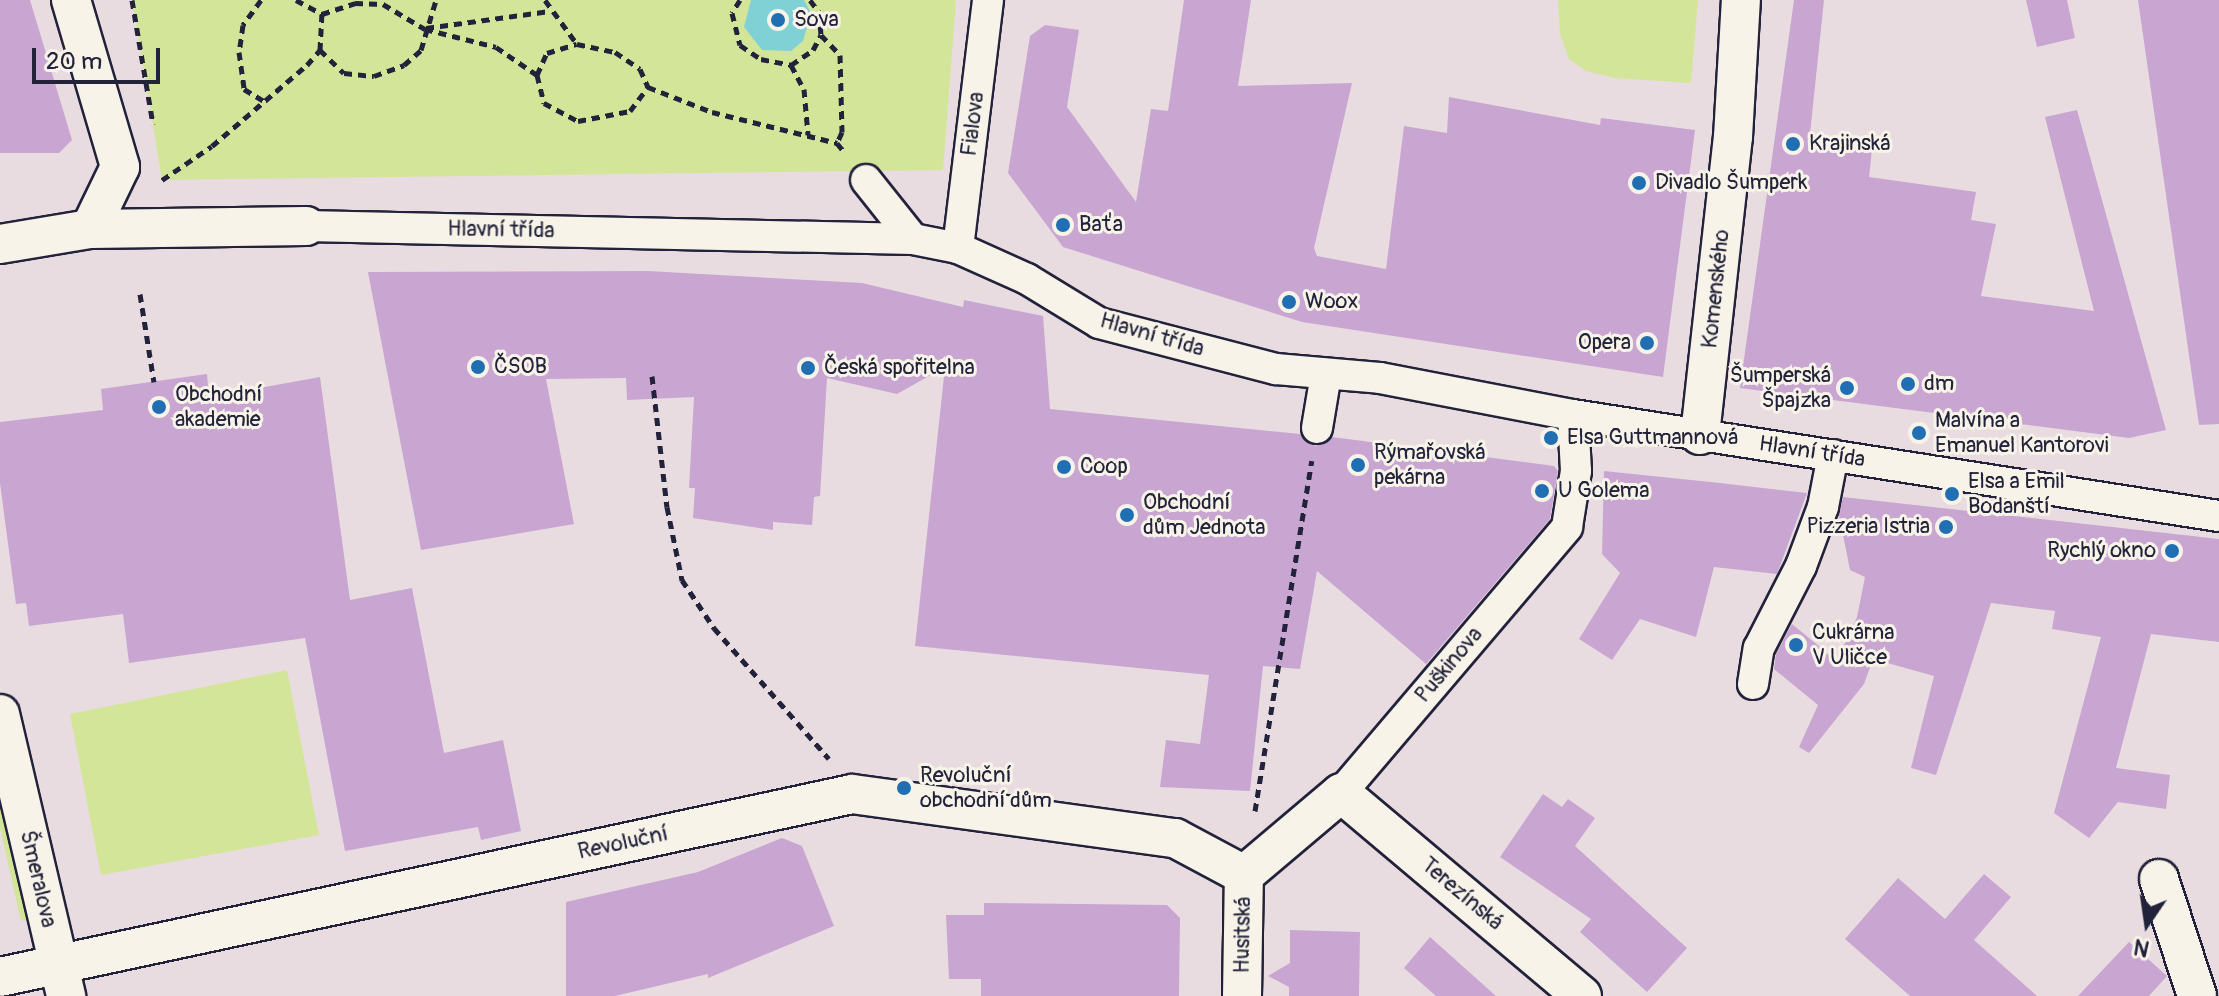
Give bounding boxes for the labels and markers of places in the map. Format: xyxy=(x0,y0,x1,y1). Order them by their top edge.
place label: Sova xyxy=(794,7,839,33)
marker: Sova xyxy=(769,11,787,29)
place label: Krajinská xyxy=(1809,131,1890,157)
marker: Krajinská xyxy=(1784,135,1802,153)
place label: Divadlo Šumperk xyxy=(1655,170,1807,196)
marker: Divadlo Šumperk xyxy=(1630,174,1648,192)
place label: Baťa xyxy=(1079,212,1123,238)
marker: Baťa xyxy=(1054,216,1072,234)
place label: Woox xyxy=(1305,289,1358,315)
marker: Woox xyxy=(1280,293,1298,311)
place label: Opera xyxy=(1578,330,1631,356)
marker: Opera xyxy=(1638,334,1656,352)
place label: ČSOB xyxy=(494,354,547,380)
place label: Česká spořitelna xyxy=(824,355,975,381)
marker: ČSOB xyxy=(469,358,487,376)
marker: Česká spořitelna xyxy=(799,359,817,377)
place label: Šumperská Špajzka xyxy=(1730,362,1831,414)
place label: dm xyxy=(1924,371,1954,397)
marker: dm xyxy=(1899,375,1917,393)
marker: Šumperská Špajzka xyxy=(1838,379,1856,397)
place label: Obchodní akademie xyxy=(175,381,262,432)
marker: Obchodní akademie xyxy=(150,398,168,416)
place label: Malvína a Emanuel Kantorovi xyxy=(1935,407,2109,458)
marker: Malvína a Emanuel Kantorovi xyxy=(1910,424,1928,442)
place label: Elsa Guttmannová xyxy=(1567,425,1738,451)
marker: Elsa Guttmannová xyxy=(1542,429,1560,447)
place label: Rýmařovská pekárna xyxy=(1374,439,1485,490)
place label: Coop xyxy=(1080,454,1128,480)
marker: Rýmařovská pekárna xyxy=(1349,456,1367,474)
marker: Coop xyxy=(1055,458,1073,476)
place label: Elsa a Emil Bodanští xyxy=(1968,468,2065,520)
place label: U Golema xyxy=(1558,478,1649,504)
marker: U Golema xyxy=(1533,482,1551,500)
marker: Elsa a Emil Bodanští xyxy=(1943,485,1961,503)
place label: Obchodní dům Jednota xyxy=(1143,489,1265,540)
marker: Obchodní dům Jednota xyxy=(1118,506,1136,524)
place label: Pizzeria Istria xyxy=(1806,514,1930,540)
marker: Pizzeria Istria xyxy=(1937,518,1955,536)
place label: Rychlý okno xyxy=(2047,538,2156,564)
marker: Rychlý okno xyxy=(2163,542,2181,560)
place label: Cukrárna V Uličce xyxy=(1812,619,1894,670)
marker: Cukrárna V Uličce xyxy=(1787,636,1805,654)
place label: Revoluční obchodní dům xyxy=(920,762,1052,814)
marker: Revoluční obchodní dům xyxy=(895,779,913,797)

